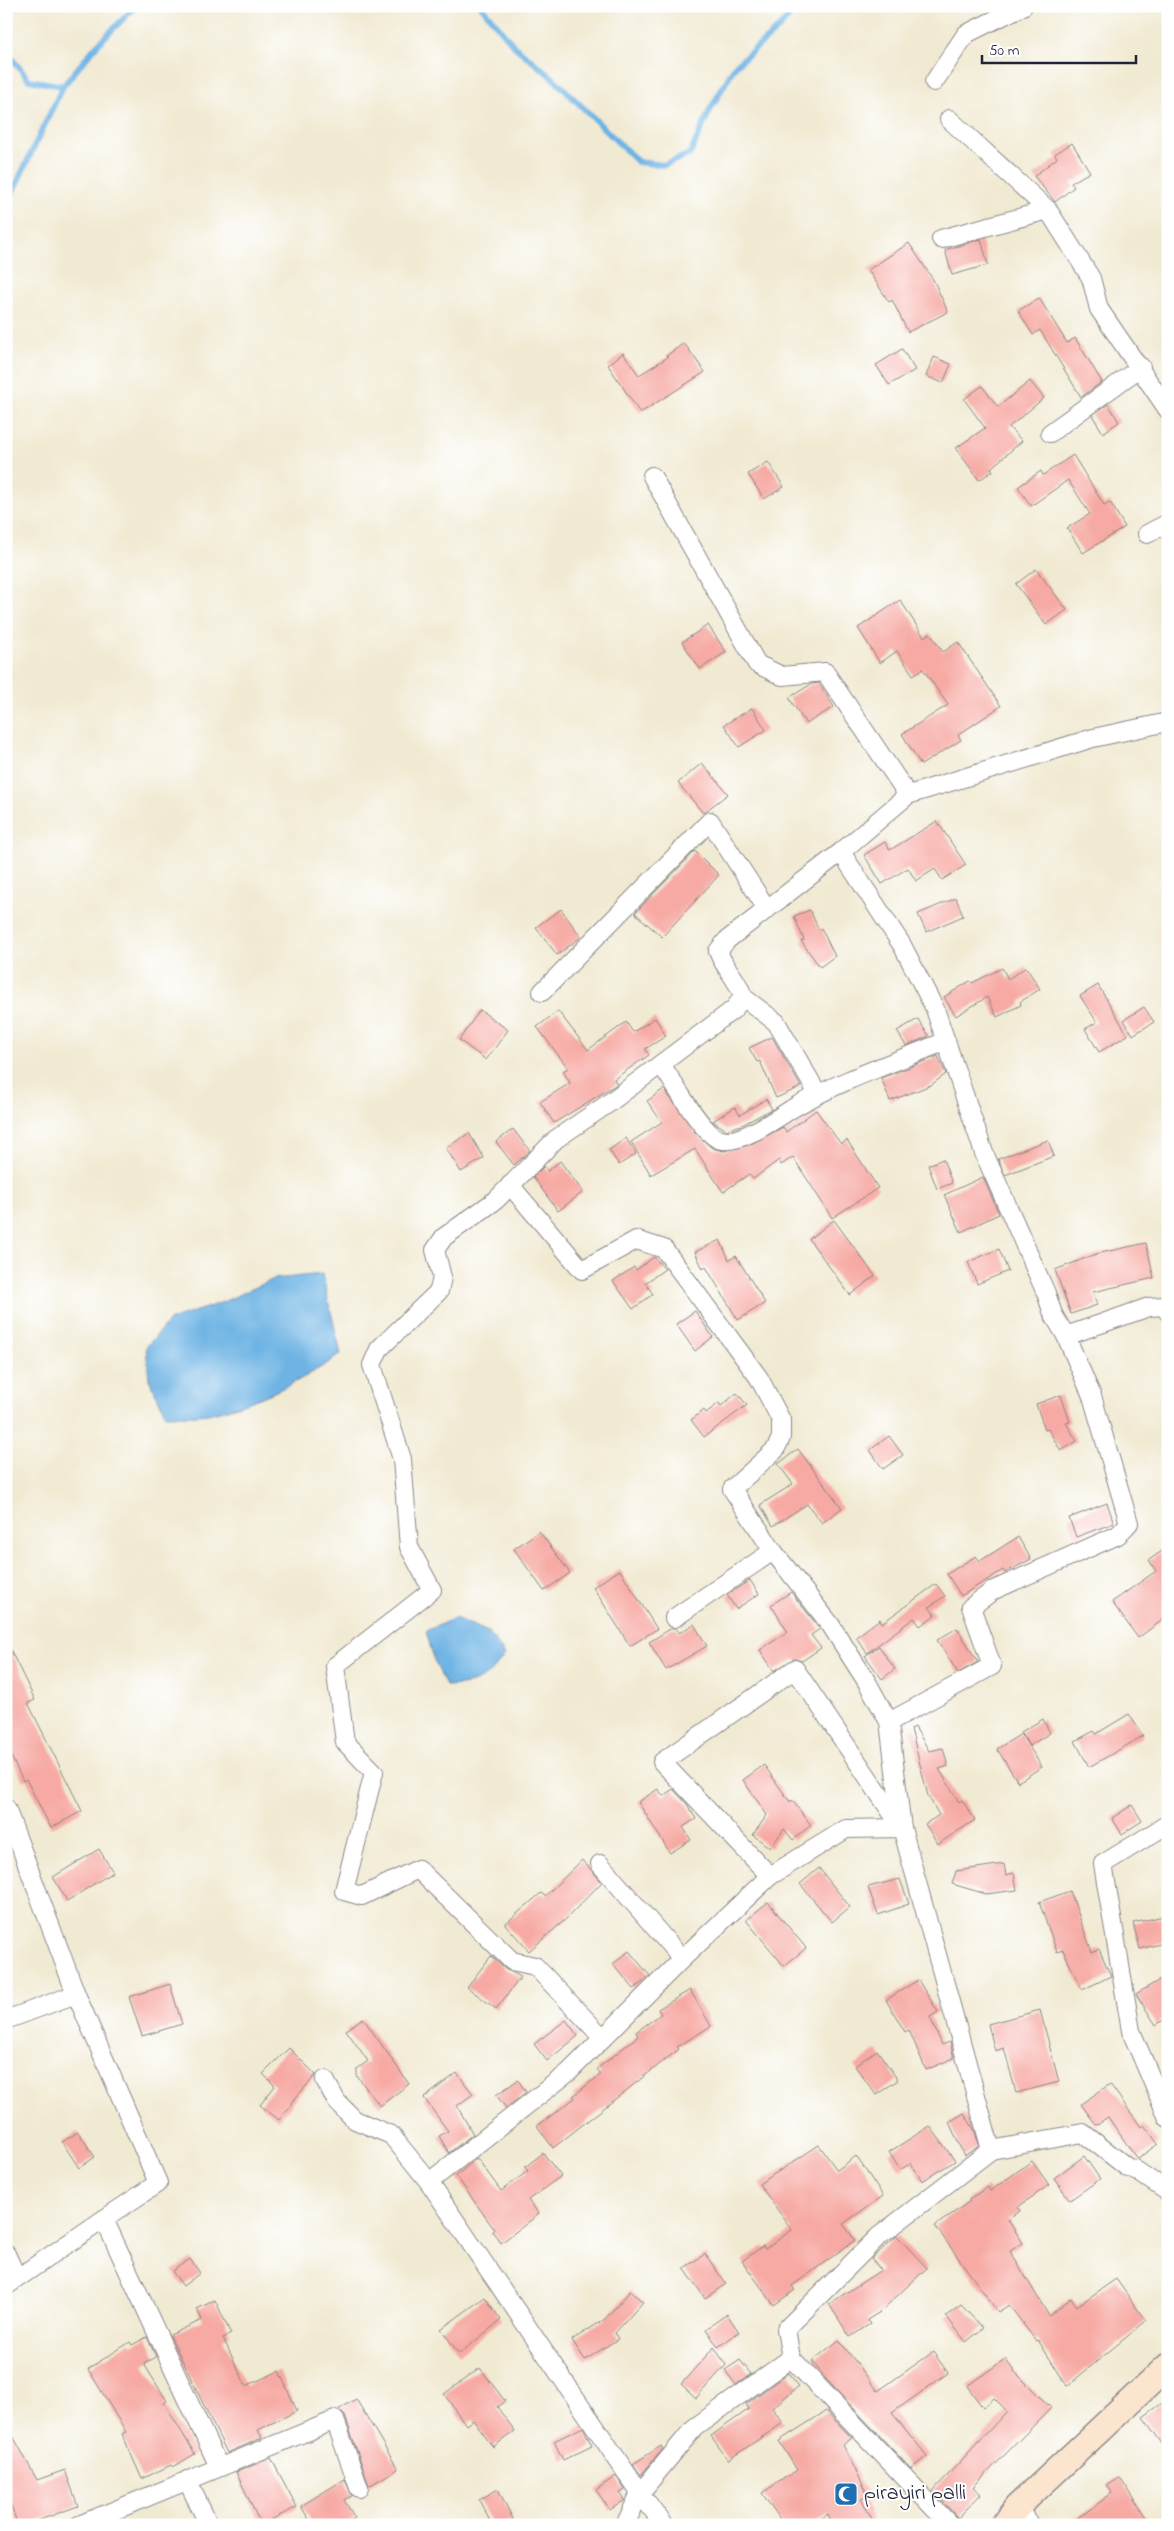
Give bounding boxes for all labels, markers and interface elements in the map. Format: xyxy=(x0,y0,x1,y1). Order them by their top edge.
scale bar xyxy=(982,32,1135,64)
text: 50 m xyxy=(989,40,1020,62)
place label: pirayiri palli xyxy=(864,2478,966,2511)
mosque icon: pirayiri palli xyxy=(833,2481,859,2507)

